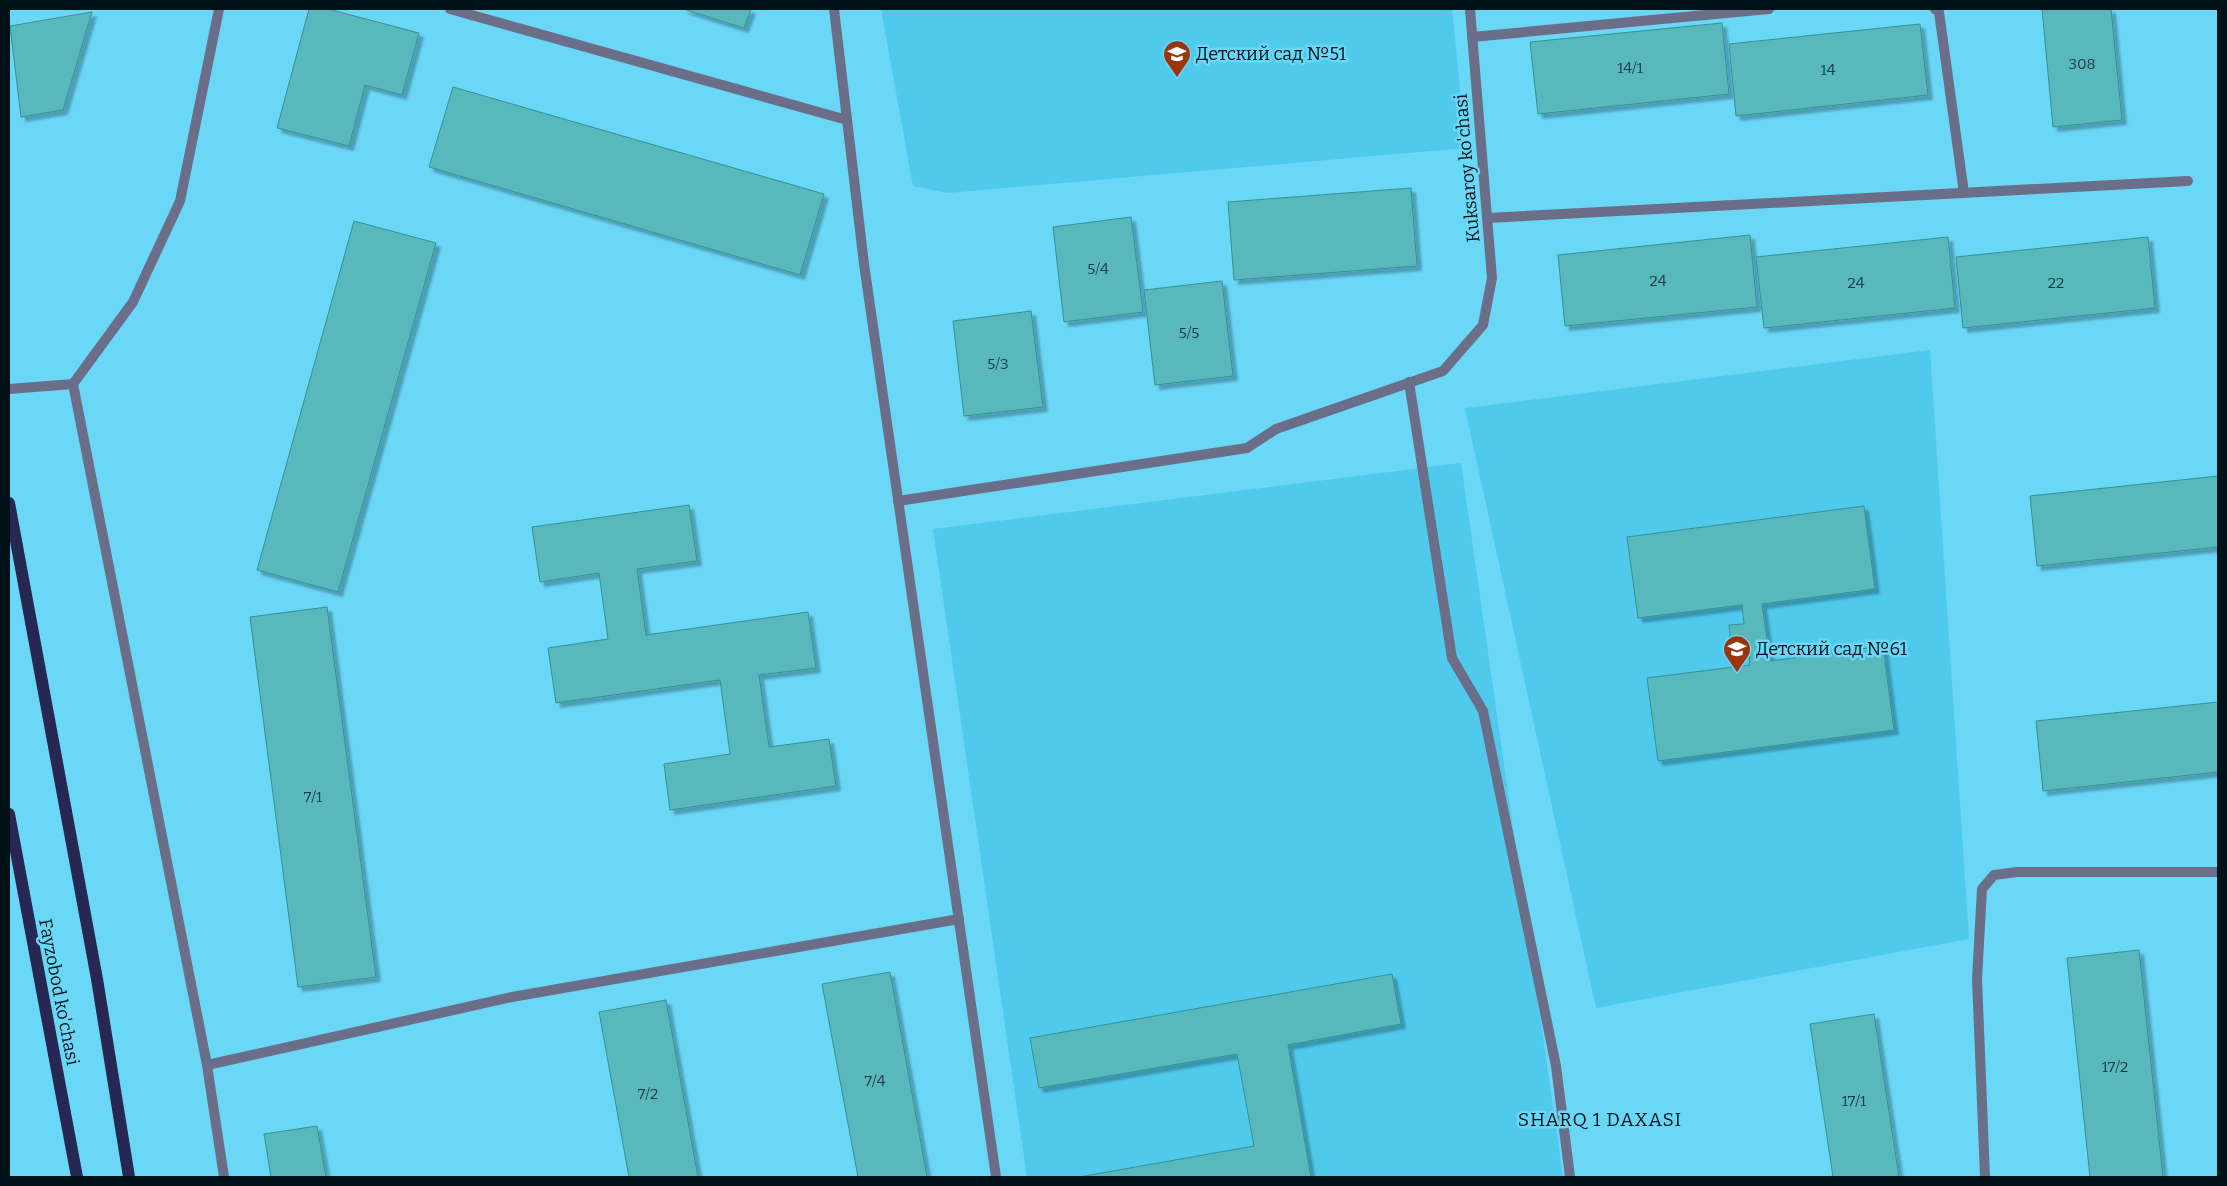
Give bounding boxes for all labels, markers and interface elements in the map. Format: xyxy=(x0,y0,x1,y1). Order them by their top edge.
school or university icon: Детский сад №51 xyxy=(1162,39,1192,78)
place label: Детский сад №51 xyxy=(1196,43,1347,65)
house number: 308 xyxy=(2068,55,2096,73)
house number: 14/1 xyxy=(1617,59,1643,77)
house number: 14 xyxy=(1821,61,1836,79)
street label: Kuksaroy ko'chasi xyxy=(1450,93,1484,243)
house number: 5/4 xyxy=(1087,260,1109,278)
house number: 24 xyxy=(1650,272,1667,290)
house number: 24 xyxy=(1848,274,1865,292)
house number: 22 xyxy=(2048,274,2064,292)
house number: 5/5 xyxy=(1179,324,1199,342)
house number: 5/3 xyxy=(987,355,1009,373)
school or university icon: Детский сад №61 xyxy=(1722,634,1752,673)
place label: Детский сад №61 xyxy=(1756,638,1908,660)
house number: 7/1 xyxy=(304,788,322,806)
street label: Fayzobod ko'chasi xyxy=(34,917,84,1067)
house number: 17/2 xyxy=(2102,1058,2128,1076)
house number: 7/4 xyxy=(864,1072,886,1090)
house number: 7/2 xyxy=(638,1085,658,1103)
house number: 17/1 xyxy=(1842,1092,1866,1110)
district label: SHARQ 1 DAXASI xyxy=(1518,1108,1682,1131)

